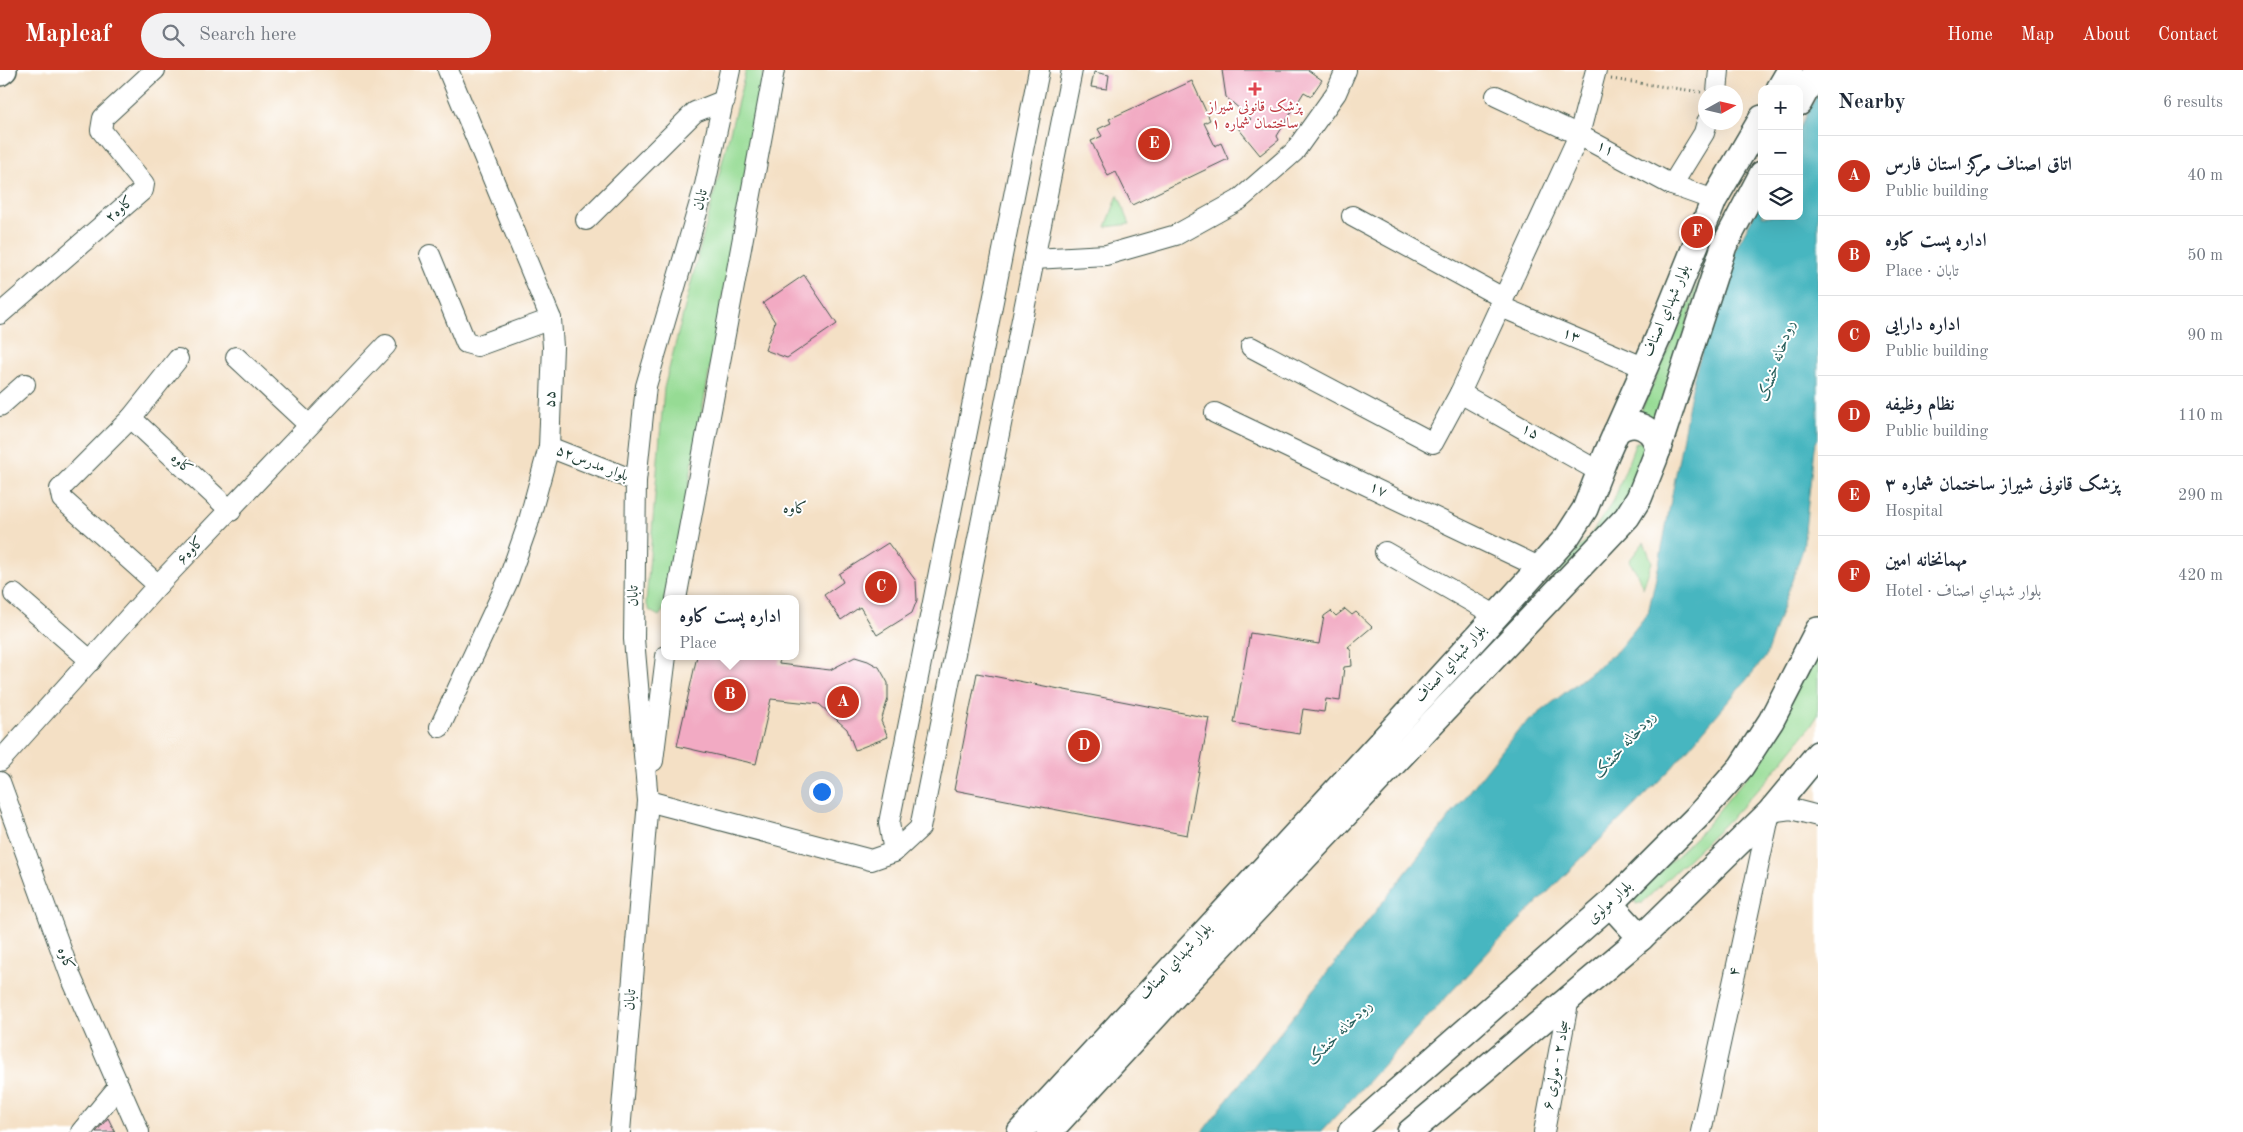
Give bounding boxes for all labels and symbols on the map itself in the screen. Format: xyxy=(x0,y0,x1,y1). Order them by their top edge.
marker: پزشک قانونی شیراز ساختمان شماره ۱ xyxy=(1248,82,1262,96)
north arrow xyxy=(1698,85,1743,130)
place label: پزشک قانونی شیراز ساختمان شماره ۱ xyxy=(1206,98,1303,132)
pin: E xyxy=(1138,125,1170,163)
street label: ۱۱ xyxy=(1594,138,1616,160)
street label: تابان xyxy=(691,188,711,212)
street label: کاوه۲ xyxy=(102,193,137,226)
pin: F xyxy=(1681,213,1713,251)
street label: بلوار شهداي اصناف xyxy=(1641,263,1696,360)
water label: رودخانه خشک xyxy=(1755,318,1798,404)
street label: ۱۳ xyxy=(1560,326,1582,346)
street label: ۵۵ xyxy=(543,390,559,408)
street label: ۱۵ xyxy=(1519,421,1541,443)
street label: ۵۲بلوار مدرس xyxy=(554,443,630,485)
street label: کاوه xyxy=(167,450,195,477)
street label: ۱۷ xyxy=(1367,479,1389,501)
district label: کاوه xyxy=(783,500,807,517)
street label: کاوه۶ xyxy=(174,534,207,568)
pin: C xyxy=(865,568,897,606)
street label: تابان xyxy=(626,585,642,607)
street label: بلوار شهداي اصناف xyxy=(1412,622,1492,708)
pin: B xyxy=(714,676,746,714)
pin: A xyxy=(827,683,859,721)
water label: رودخانه خشک xyxy=(1590,708,1659,782)
pin: D xyxy=(1068,727,1100,765)
your location xyxy=(809,779,835,805)
street label: بلوار مولوی xyxy=(1585,879,1635,927)
street label: بلوار شهداي اصناف xyxy=(1137,921,1217,1005)
street label: کاوه xyxy=(54,945,77,972)
street label: ۴ xyxy=(1727,966,1743,978)
street label: تابان xyxy=(623,989,639,1011)
water label: رودخانه خشک xyxy=(1304,997,1376,1069)
street label: سجاد ۲ - مولوی ۶ xyxy=(1541,1019,1573,1111)

